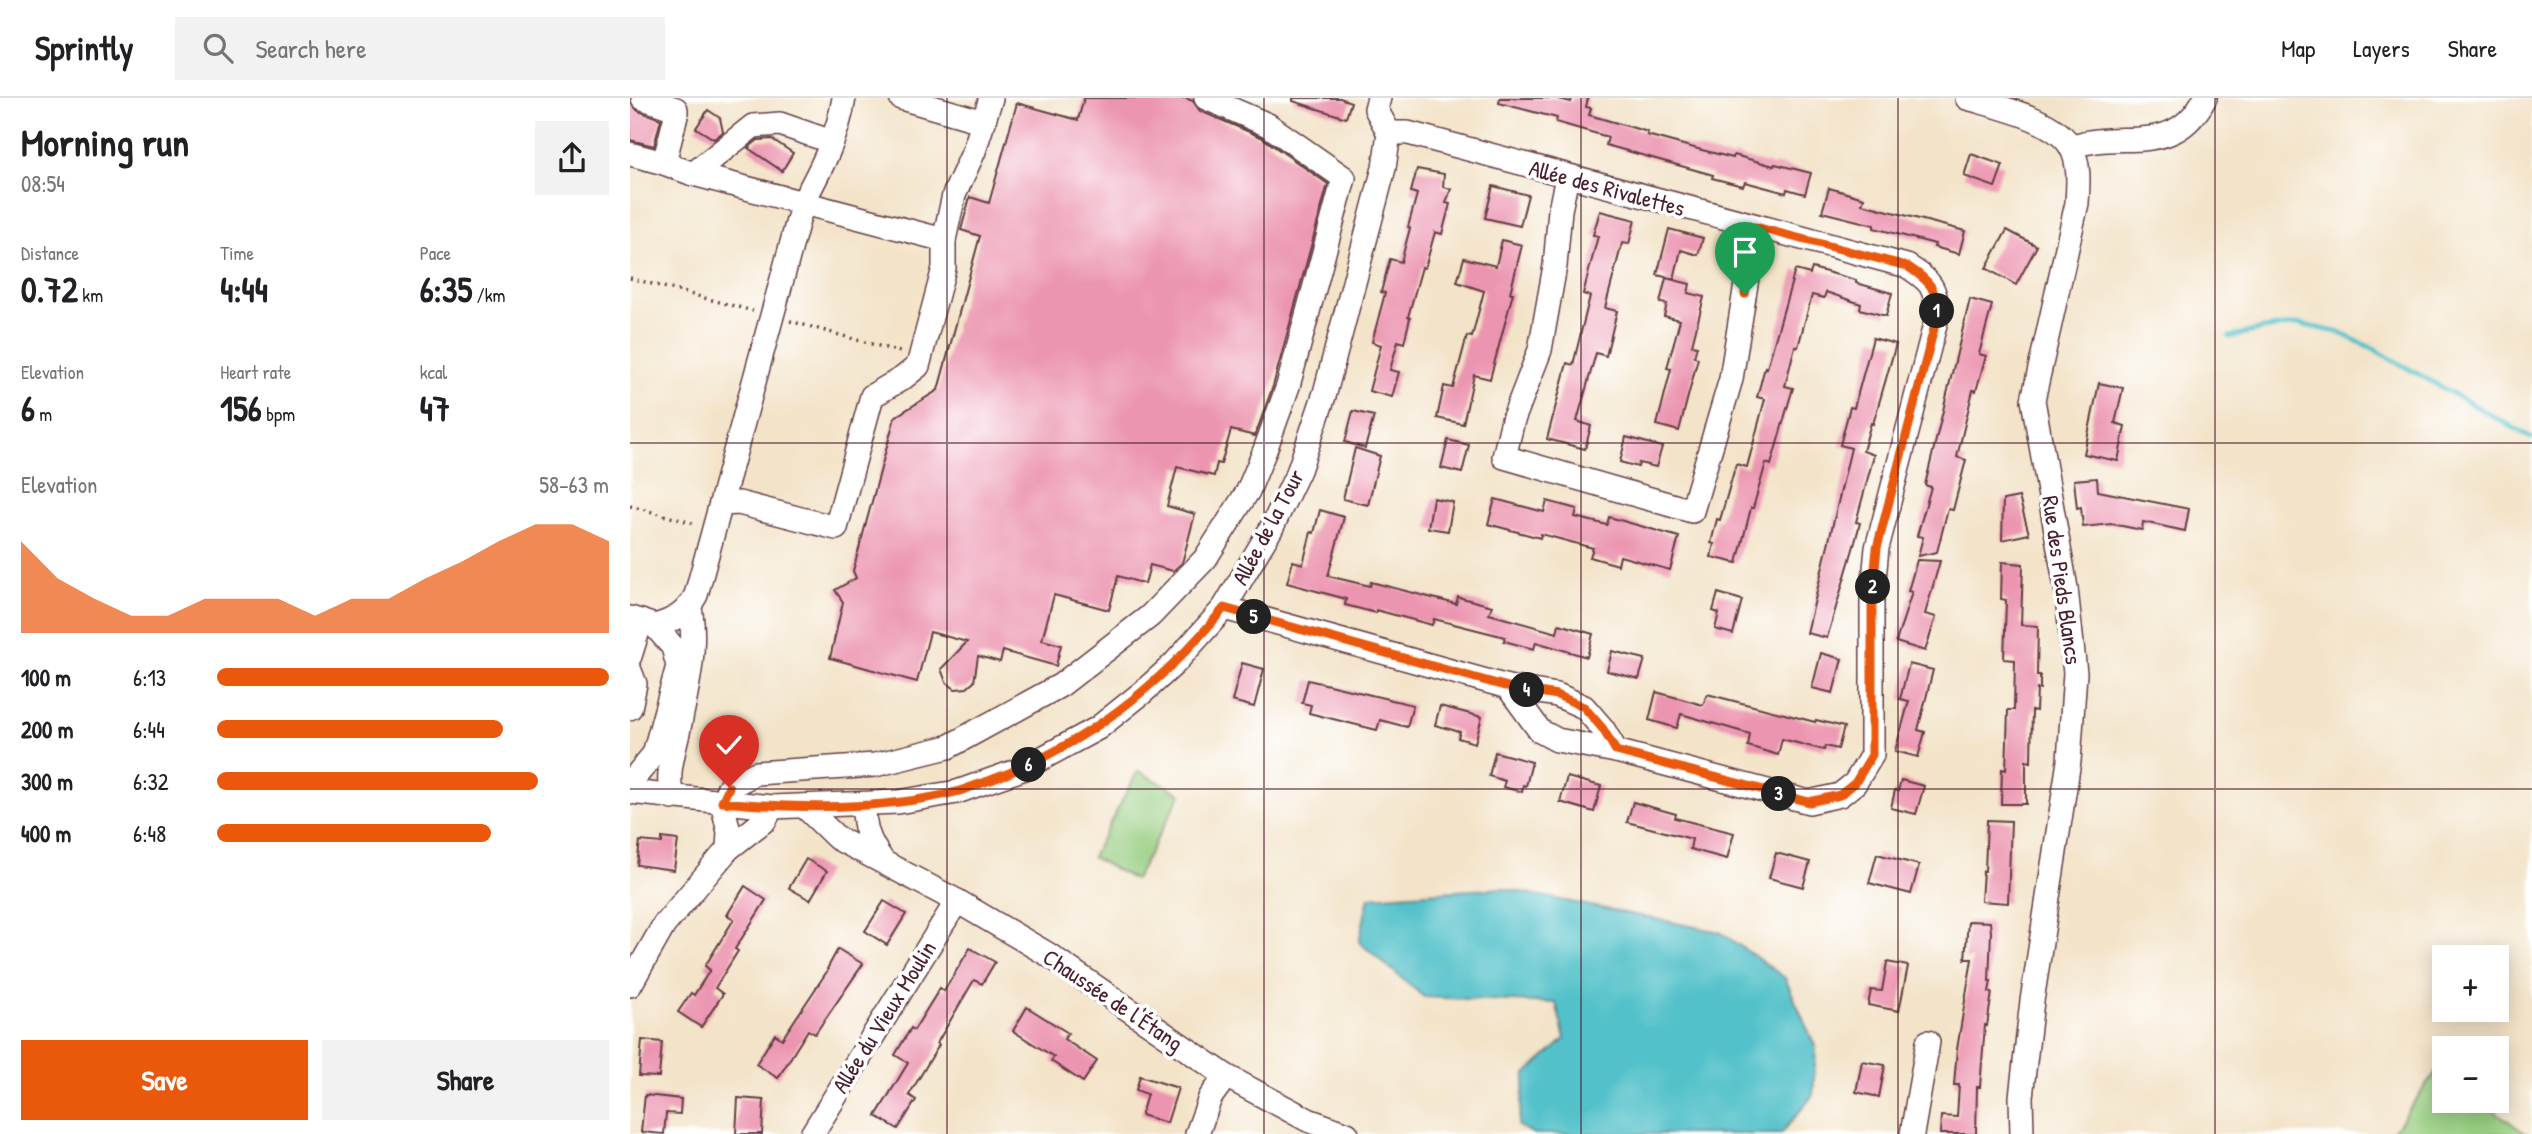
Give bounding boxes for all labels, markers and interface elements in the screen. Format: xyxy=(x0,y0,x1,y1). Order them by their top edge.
search box xyxy=(175,17,665,80)
text: Sprintly xyxy=(35,26,133,70)
icon: search xyxy=(199,29,237,67)
text: Search here xyxy=(255,31,366,66)
text: Map xyxy=(2281,32,2315,64)
text: Layers xyxy=(2353,32,2410,64)
text: Share xyxy=(2448,32,2497,64)
text: Morning run xyxy=(21,116,189,168)
button: share xyxy=(535,121,609,195)
street label: Allée des Rivalettes xyxy=(1526,152,1689,223)
text: 08:54 xyxy=(21,168,65,199)
pin xyxy=(1715,222,1775,294)
icon: arrive xyxy=(1726,233,1764,271)
text: Distance xyxy=(21,240,79,266)
text: Time xyxy=(220,240,254,266)
text: Pace xyxy=(420,240,451,266)
text: 0.72 xyxy=(21,266,78,313)
text: 4:44 xyxy=(220,266,268,313)
text: 6:35 xyxy=(420,266,472,313)
text: km xyxy=(78,282,103,308)
text: /km xyxy=(472,282,505,308)
pin: 1 xyxy=(1920,294,1954,328)
text: 1 xyxy=(1933,297,1940,323)
text: Elevation xyxy=(21,359,84,385)
text: Heart rate xyxy=(220,359,291,385)
text: kcal xyxy=(420,359,447,385)
text: 6 xyxy=(21,385,35,432)
text: 156 xyxy=(220,385,262,432)
text: 47 xyxy=(420,385,450,432)
text: m xyxy=(35,401,52,427)
text: bpm xyxy=(262,401,295,427)
street label: Allée de la Tour xyxy=(1224,463,1311,590)
text: Elevation xyxy=(21,469,97,500)
text: 58–63 m xyxy=(539,469,609,500)
street label: Rue des Pieds Blancs xyxy=(2035,494,2090,666)
pin: 2 xyxy=(1856,570,1890,604)
text: 2 xyxy=(1868,573,1877,599)
pin: 5 xyxy=(1236,600,1272,634)
text: 5 xyxy=(1249,603,1258,629)
text: 100 m xyxy=(21,662,71,693)
text: 6:13 xyxy=(133,662,166,693)
pin: 4 xyxy=(1510,672,1544,708)
text: 4 xyxy=(1523,676,1530,702)
text: 200 m xyxy=(21,714,73,745)
text: 6:44 xyxy=(133,714,165,745)
pin xyxy=(699,715,759,787)
icon: check xyxy=(710,726,748,764)
pin: 6 xyxy=(1012,748,1046,782)
text: 6 xyxy=(1025,751,1032,777)
text: 300 m xyxy=(21,766,73,797)
text: 6:32 xyxy=(133,766,169,797)
pin: 3 xyxy=(1762,776,1796,812)
text: 3 xyxy=(1774,780,1783,806)
text: 400 m xyxy=(21,818,71,849)
text: 6:48 xyxy=(133,818,166,849)
street label: Allée du Vieux Moulin xyxy=(824,935,943,1099)
street label: Chaussée de l'Étang xyxy=(1037,941,1189,1058)
map controls xyxy=(2432,945,2509,1113)
button: + xyxy=(2432,945,2509,1022)
button: − xyxy=(2432,1036,2509,1113)
button: Save xyxy=(21,1040,308,1120)
button: Share xyxy=(322,1040,609,1120)

